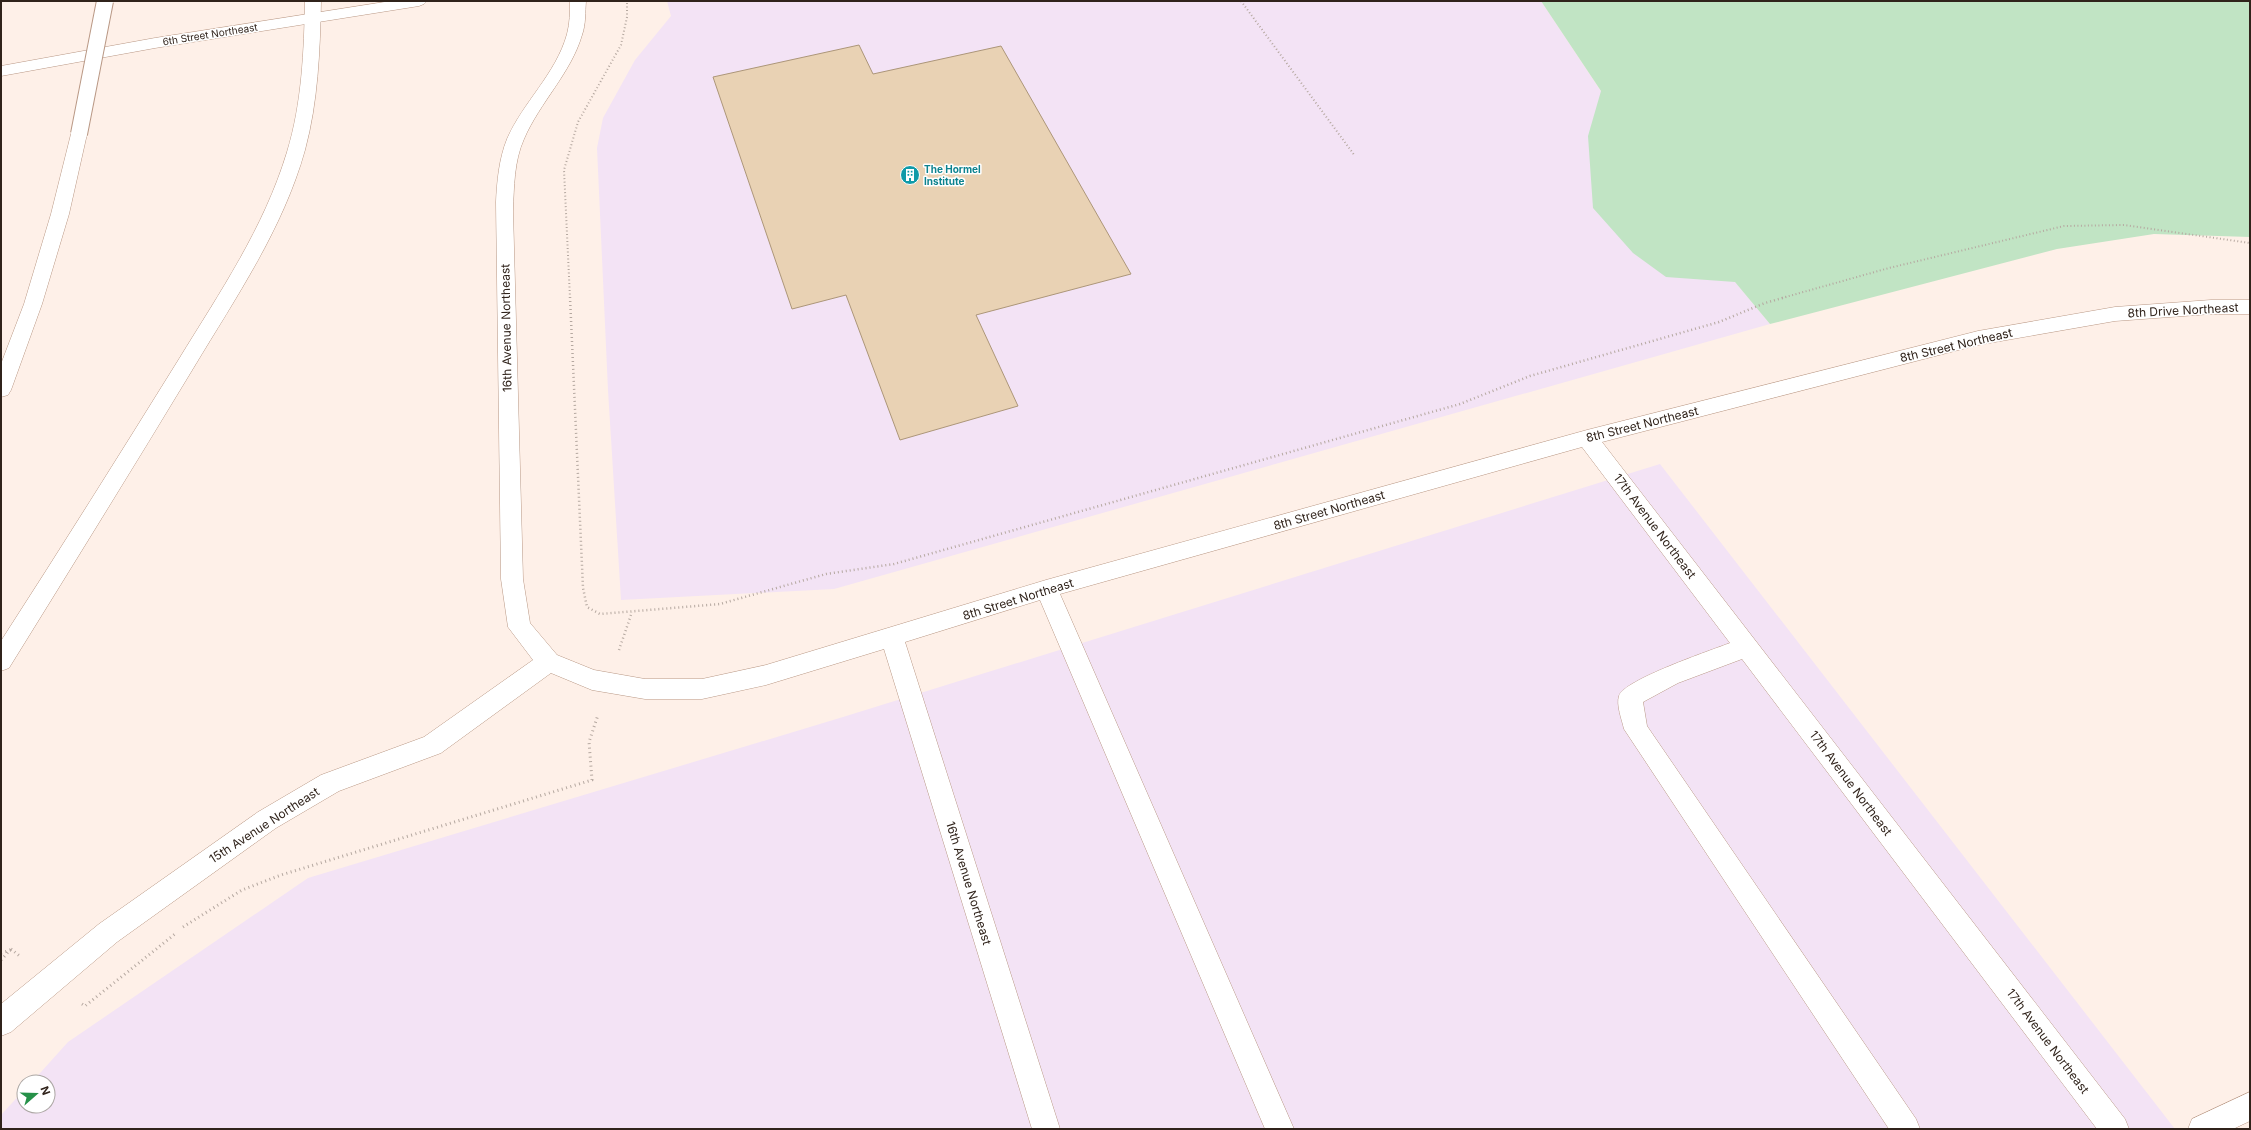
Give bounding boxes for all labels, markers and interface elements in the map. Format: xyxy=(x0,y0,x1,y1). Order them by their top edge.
street label: 6th Street Northeast xyxy=(162,20,259,47)
place label: The Hormel Institute xyxy=(924,163,981,187)
building icon: The Hormel Institute xyxy=(899,164,921,186)
street label: 16th Avenue Northeast xyxy=(497,264,515,392)
street label: 8th Drive Northeast xyxy=(2127,300,2239,320)
street label: 8th Street Northeast xyxy=(1898,325,2014,365)
street label: 8th Street Northeast xyxy=(1584,403,1700,445)
street label: 17th Avenue Northeast xyxy=(1611,471,1699,582)
street label: 8th Street Northeast xyxy=(1272,487,1386,533)
street label: 8th Street Northeast xyxy=(961,575,1075,623)
street label: 17th Avenue Northeast xyxy=(1807,728,1895,839)
street label: 15th Avenue Northeast xyxy=(206,784,322,866)
street label: 16th Avenue Northeast xyxy=(943,819,995,947)
street label: 17th Avenue Northeast xyxy=(2004,986,2092,1097)
north arrow xyxy=(16,1074,56,1114)
text: N xyxy=(37,1084,53,1097)

